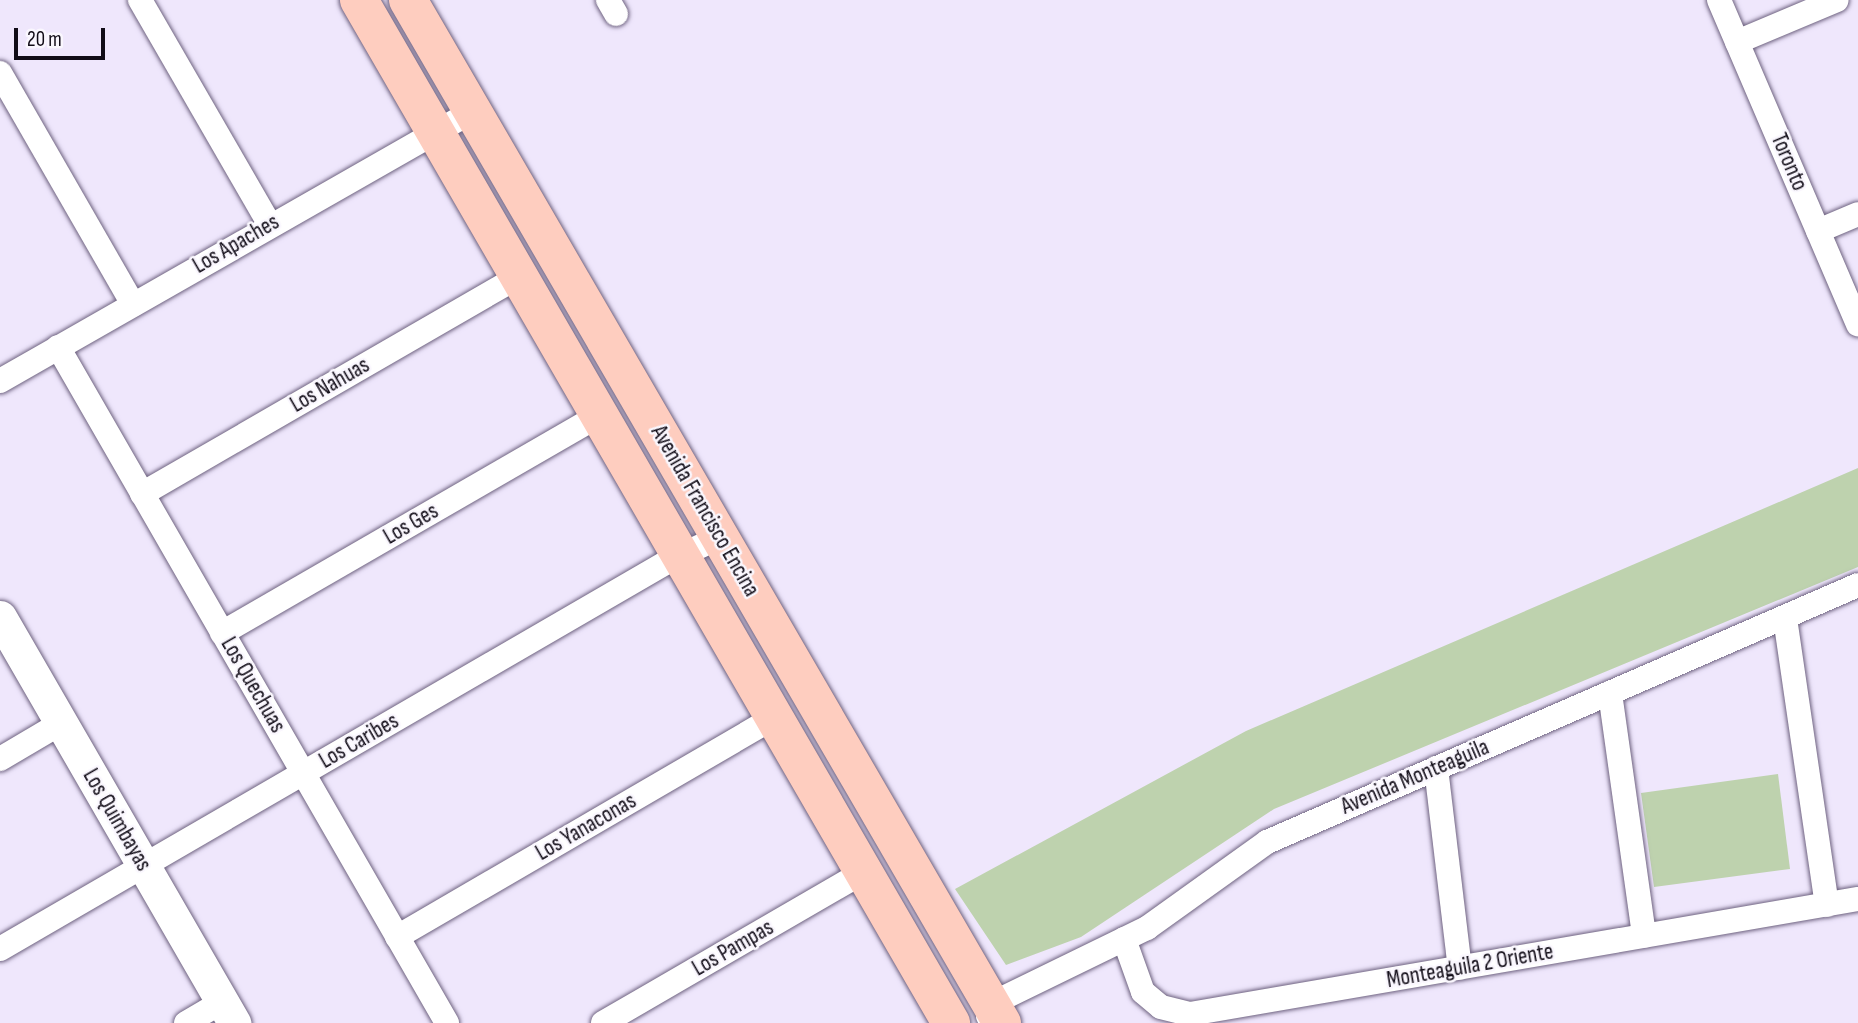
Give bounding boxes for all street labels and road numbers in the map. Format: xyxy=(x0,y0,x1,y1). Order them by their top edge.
street label: Toronto xyxy=(1765,129,1813,195)
street label: Los Apaches xyxy=(188,208,284,280)
street label: Los Nahuas xyxy=(285,351,375,419)
street label: Avenida Francisco Encina xyxy=(645,421,765,601)
street label: Los Ges xyxy=(379,497,443,551)
street label: Los Quechuas xyxy=(215,632,291,738)
street label: Los Caribes xyxy=(314,707,404,775)
street label: Avenida Monteaguila xyxy=(1337,733,1493,821)
street label: Los Quimbayas xyxy=(77,764,157,876)
street label: Los Yanaconas xyxy=(531,787,641,867)
street label: Los Pampas xyxy=(687,914,779,982)
street label: Monteaguila 2 Oriente xyxy=(1385,938,1555,994)

